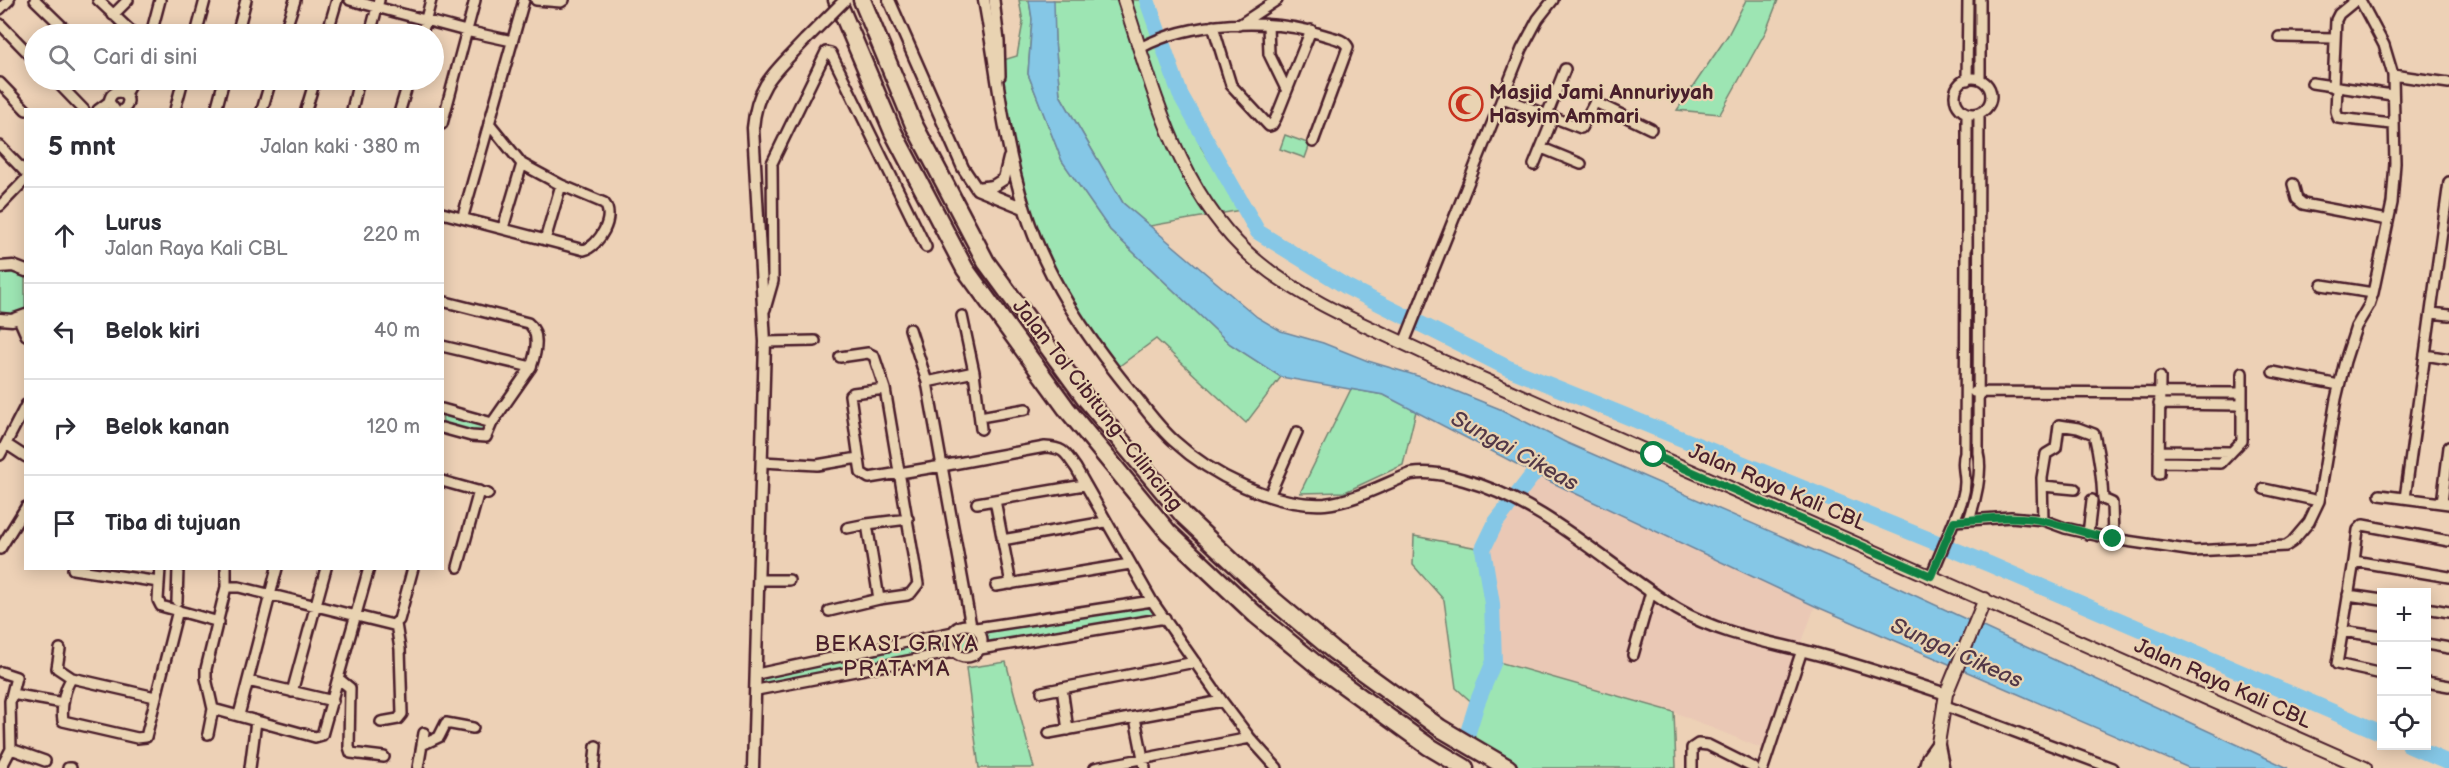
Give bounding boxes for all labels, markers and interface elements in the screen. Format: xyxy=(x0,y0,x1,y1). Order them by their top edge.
search box xyxy=(24,24,444,90)
icon: search xyxy=(45,41,78,74)
text: Cari di sini xyxy=(93,44,197,71)
place label: Masjid Jami Annuriyyah Hasyim Ammari xyxy=(1489,80,1713,129)
mosque icon: Masjid Jami Annuriyyah Hasyim Ammari xyxy=(1448,86,1484,122)
text: 5 mnt xyxy=(48,132,115,163)
text: Jalan kaki · 380 m xyxy=(260,135,420,159)
text: Lurus xyxy=(105,210,161,237)
icon: ahead xyxy=(48,219,81,252)
text: 220 m xyxy=(363,223,420,247)
text: Jalan Raya Kali CBL xyxy=(105,237,287,261)
street label: Jalan Tol Cibitung–Cilincing xyxy=(1007,294,1188,516)
icon: left xyxy=(48,315,81,348)
text: Belok kiri xyxy=(105,318,200,345)
text: 40 m xyxy=(374,319,420,343)
water label: Sungai Cikeas xyxy=(1446,405,1583,497)
icon: right xyxy=(48,411,81,444)
text: Belok kanan xyxy=(105,414,230,441)
text: 120 m xyxy=(367,415,420,439)
street label: Jalan Raya Kali CBL xyxy=(1685,439,1871,536)
route start xyxy=(1640,441,1666,467)
icon: arrive xyxy=(48,507,81,540)
text: Tiba di tujuan xyxy=(105,510,241,537)
route end xyxy=(2099,525,2125,551)
map controls xyxy=(2377,588,2431,750)
button: + xyxy=(2377,588,2431,642)
water label: Sungai Cikeas xyxy=(1886,612,2027,695)
district label: BEKASI GRIYA PRATAMA xyxy=(815,631,979,683)
street label: Jalan Raya Kali CBL xyxy=(2130,633,2315,734)
button: − xyxy=(2377,642,2431,696)
button: locate xyxy=(2377,696,2431,750)

